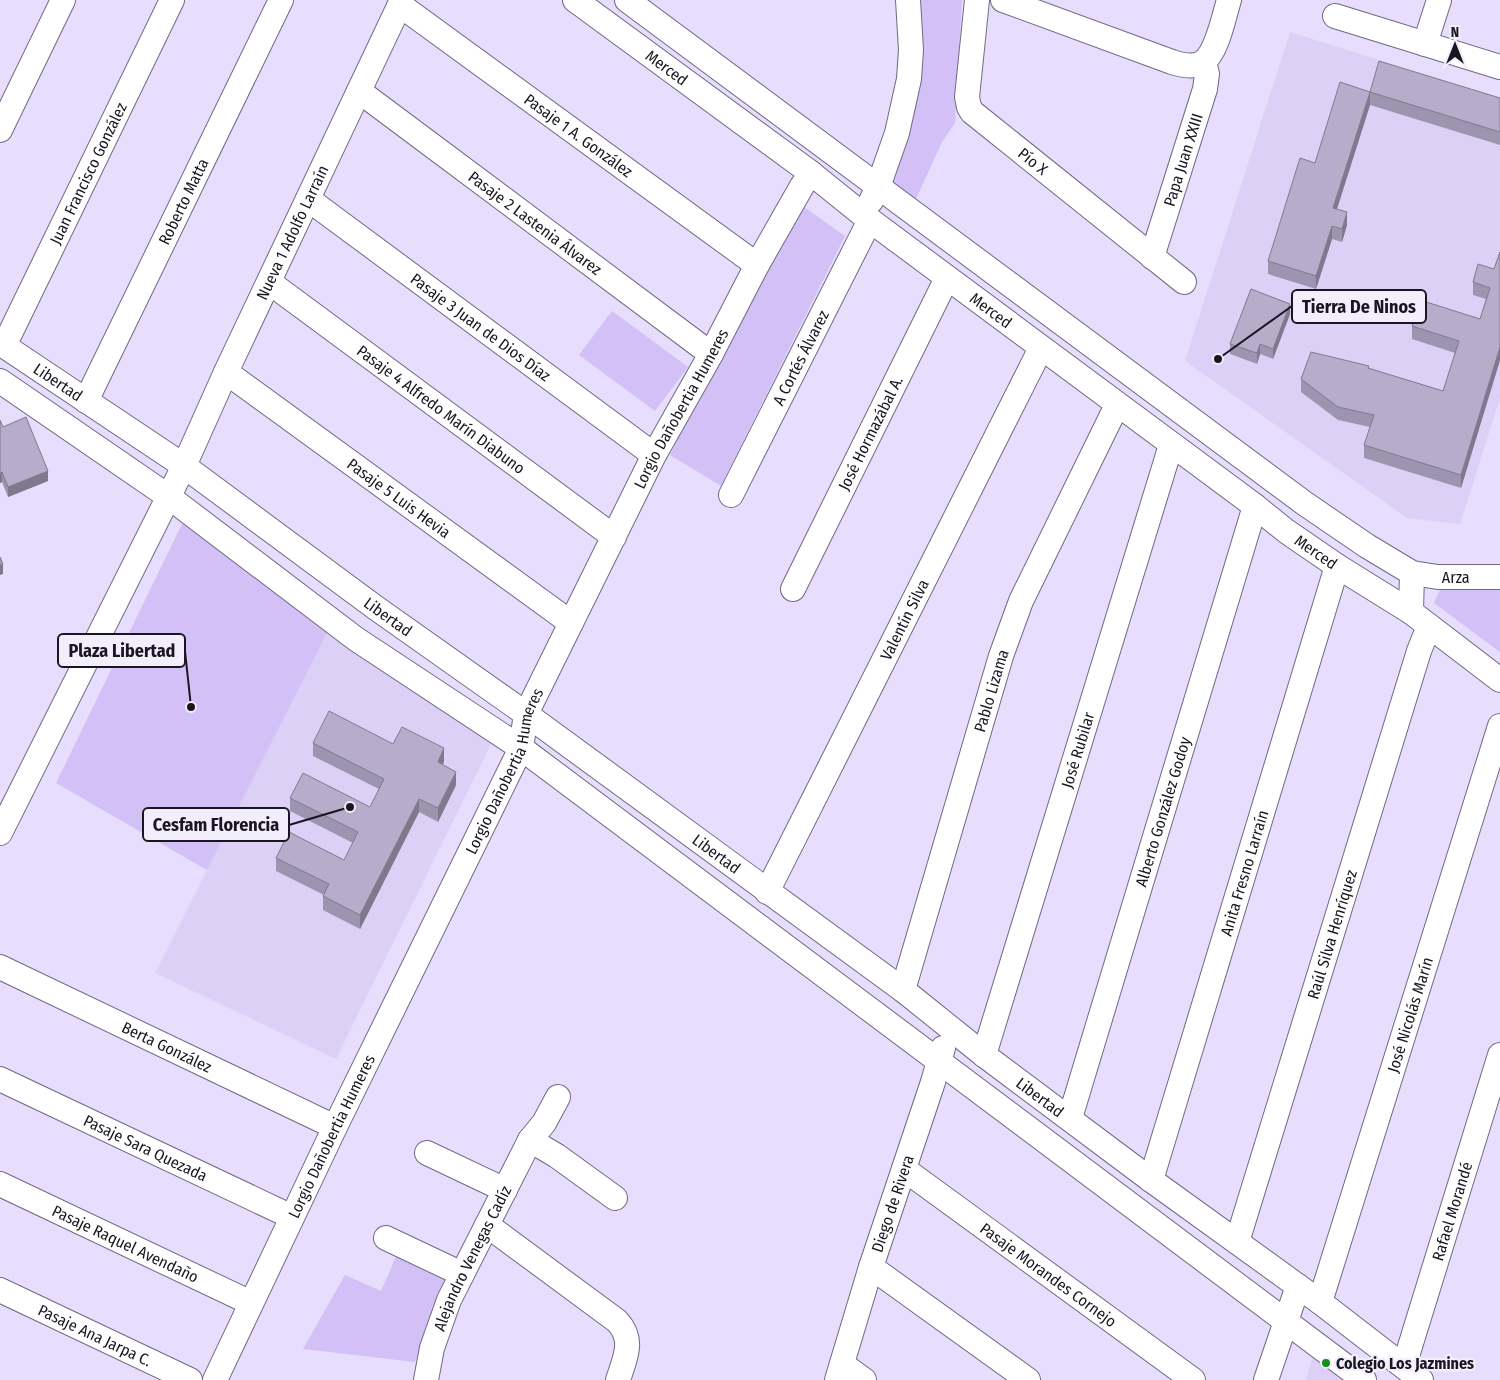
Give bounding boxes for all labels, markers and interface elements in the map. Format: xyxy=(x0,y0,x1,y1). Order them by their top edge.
north arrow xyxy=(1430,20,1480,70)
text: N xyxy=(1451,24,1459,41)
street label: Merced xyxy=(642,46,691,89)
street label: Pasaje 1 A. González xyxy=(521,90,636,181)
street label: Juan Francisco González xyxy=(46,100,131,247)
street label: Papa Juan XXIII xyxy=(1160,111,1207,209)
street label: Pío X xyxy=(1014,144,1052,179)
street label: Roberto Matta xyxy=(155,155,213,248)
street label: Nueva 1 Adolfo Larraín xyxy=(253,162,333,303)
street label: Pasaje 2 Lastenia Álvarez xyxy=(465,167,605,279)
street label: Pasaje 3 Juan de Dios Díaz xyxy=(407,269,554,385)
street label: Merced xyxy=(966,289,1016,332)
callout: Tierra De Ninos xyxy=(1292,290,1426,323)
text: Tierra De Ninos xyxy=(1302,296,1416,318)
street label: A Cortés Álvarez xyxy=(769,307,833,408)
street label: Lorgio Dañobertia Humeres xyxy=(630,326,732,492)
street label: Pasaje 4 Alfredo Marín Diabuno xyxy=(353,341,529,478)
street label: Libertad xyxy=(30,359,86,405)
street label: José Hormazábal A. xyxy=(834,373,907,494)
street label: Pasaje 5 Luis Hevia xyxy=(343,454,454,542)
street label: Merced xyxy=(1291,531,1341,573)
street label: Arza xyxy=(1442,568,1470,587)
street label: Valentín Silva xyxy=(876,576,933,663)
street label: Libertad xyxy=(360,593,416,641)
callout: Plaza Libertad xyxy=(58,634,185,667)
text: Plaza Libertad xyxy=(69,640,175,662)
street label: Pablo Lizama xyxy=(970,646,1013,734)
street label: Lorgio Dañobertia Humeres xyxy=(461,685,547,857)
street label: José Rubilar xyxy=(1057,709,1099,791)
street label: Alberto González Godoy xyxy=(1131,734,1195,889)
callout: Cesfam Florencia xyxy=(143,808,289,841)
street label: Anita Fresno Larraín xyxy=(1217,808,1273,938)
text: Cesfam Florencia xyxy=(153,814,279,836)
street label: Libertad xyxy=(689,830,744,878)
street label: Raúl Silva Henríquez xyxy=(1303,868,1361,1001)
street label: José Nicolás Marín xyxy=(1383,955,1437,1075)
street label: Berta González xyxy=(119,1018,215,1077)
street label: Lorgio Dañobertia Humeres xyxy=(284,1051,379,1221)
street label: Libertad xyxy=(1012,1073,1067,1121)
street label: Pasaje Sara Quezada xyxy=(80,1111,210,1186)
street label: Diego de Rivera xyxy=(868,1152,918,1255)
street label: Rafael Morandé xyxy=(1428,1160,1476,1263)
street label: Alejandro Venegas Cadíz xyxy=(430,1182,515,1334)
street label: Pasaje Raquel Avendaño xyxy=(49,1201,202,1287)
street label: Pasaje Morandes Cornejo xyxy=(976,1219,1120,1331)
street label: Pasaje Ana Jarpa C. xyxy=(35,1300,154,1370)
place label: Colegio Los Jazmines xyxy=(1336,1354,1474,1373)
marker: Colegio Los Jazmines xyxy=(1320,1357,1332,1369)

